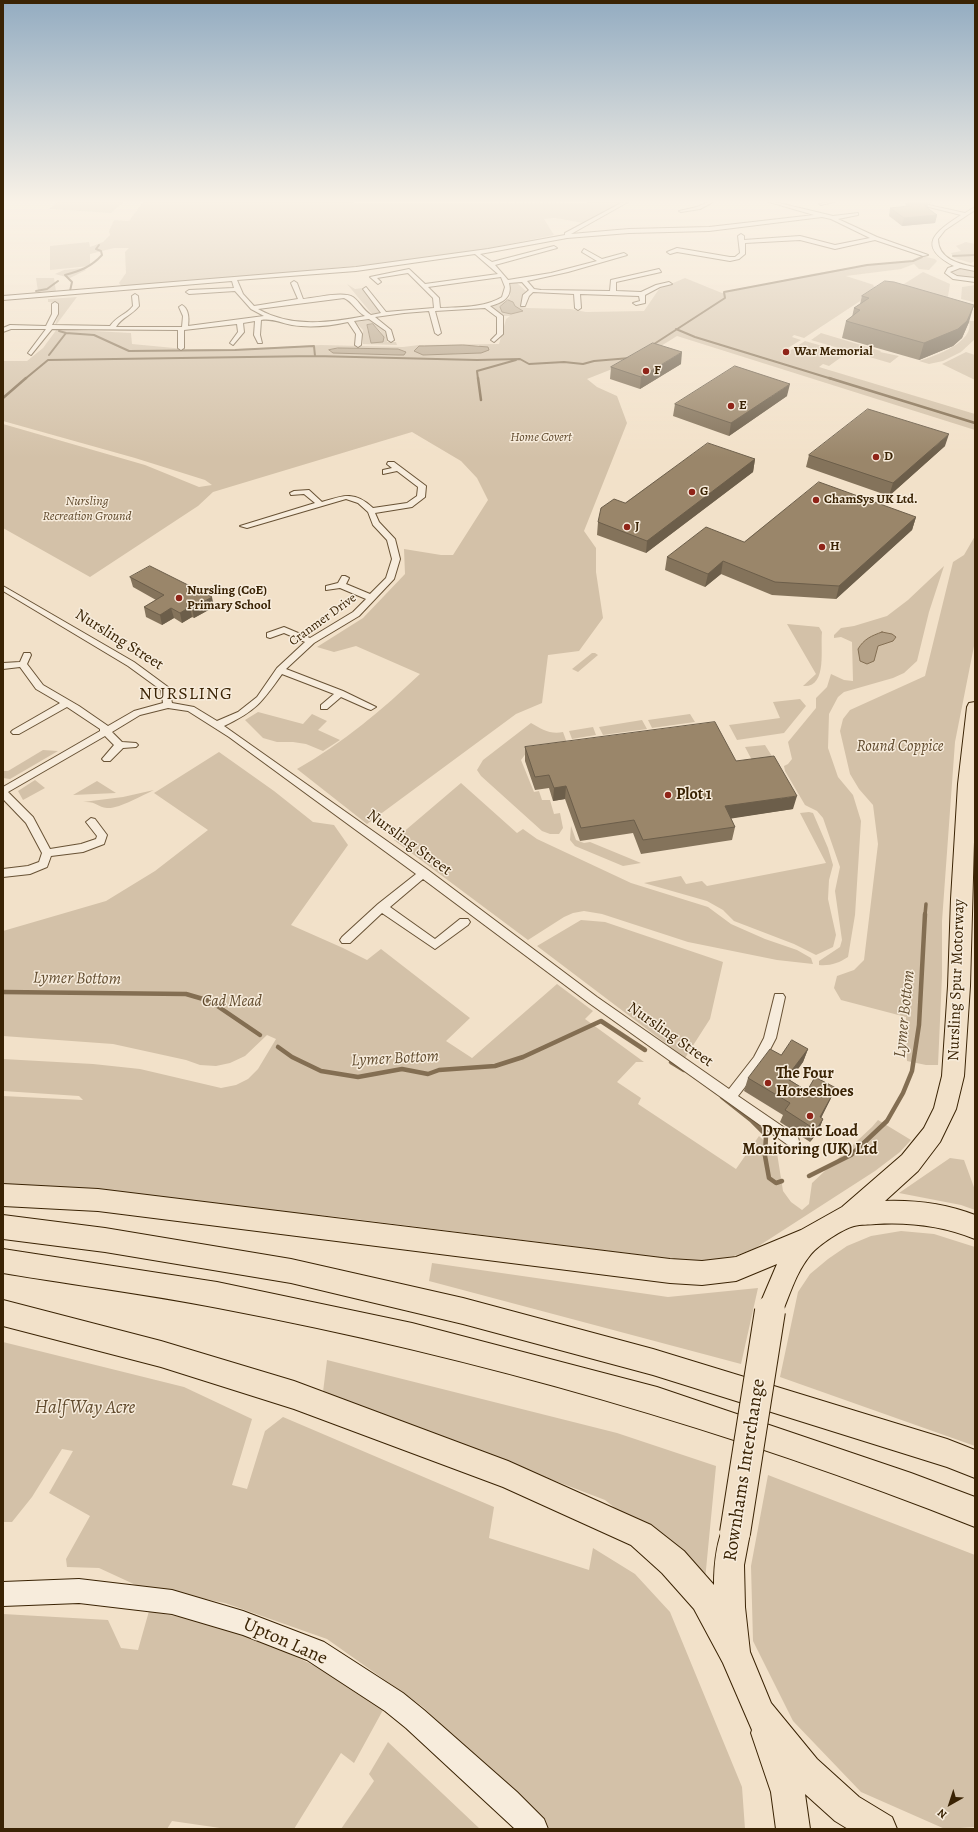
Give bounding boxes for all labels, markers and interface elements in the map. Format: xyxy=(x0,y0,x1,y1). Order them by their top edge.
place label: War Memorial xyxy=(794,344,873,360)
marker: War Memorial xyxy=(781,347,791,357)
place label: F xyxy=(654,363,661,379)
marker: F xyxy=(641,366,651,376)
place label: E xyxy=(739,398,747,414)
marker: E xyxy=(726,401,736,411)
park label: Home Covert xyxy=(510,430,572,446)
place label: D xyxy=(884,449,893,465)
marker: D xyxy=(871,452,881,462)
place label: G xyxy=(700,484,709,500)
marker: G xyxy=(687,487,697,497)
place label: ChamSys UK Ltd. xyxy=(824,492,918,508)
park label: Nursling Recreation Ground xyxy=(43,494,131,525)
marker: ChamSys UK Ltd. xyxy=(811,495,821,505)
place label: J xyxy=(635,519,639,535)
marker: J xyxy=(622,522,632,532)
place label: H xyxy=(830,539,840,555)
marker: H xyxy=(817,542,827,552)
place label: Nursling (CoE) Primary School xyxy=(187,583,271,614)
street label: Cranmer Drive xyxy=(286,590,360,650)
marker: Nursling (CoE) Primary School xyxy=(174,593,184,603)
street label: Nursling Street xyxy=(71,605,167,675)
district label: NURSLING xyxy=(139,684,233,706)
park label: Round Coppice xyxy=(856,737,944,757)
place label: Plot 1 xyxy=(676,785,712,805)
marker: Plot 1 xyxy=(663,790,673,800)
street label: Nursling Street xyxy=(363,806,455,880)
street label: Nursling Spur Motorway xyxy=(945,899,969,1061)
water label: Lymer Bottom xyxy=(33,968,121,990)
water label: Lymer Bottom xyxy=(890,969,920,1059)
park label: Cad Mead xyxy=(202,992,262,1012)
street label: Nursling Street xyxy=(623,998,717,1072)
water label: Lymer Bottom xyxy=(350,1047,440,1071)
place label: The Four Horseshoes xyxy=(776,1064,854,1102)
marker: The Four Horseshoes xyxy=(763,1078,773,1088)
marker: Dynamic Load Monitoring (UK) Ltd xyxy=(805,1111,815,1121)
place label: Dynamic Load Monitoring (UK) Ltd xyxy=(742,1122,878,1160)
street label: Rownhams Interchange xyxy=(719,1377,771,1563)
park label: Half Way Acre xyxy=(35,1397,135,1419)
street label: Upton Lane xyxy=(239,1613,331,1671)
north arrow xyxy=(930,1784,970,1824)
text: N xyxy=(934,1805,950,1822)

